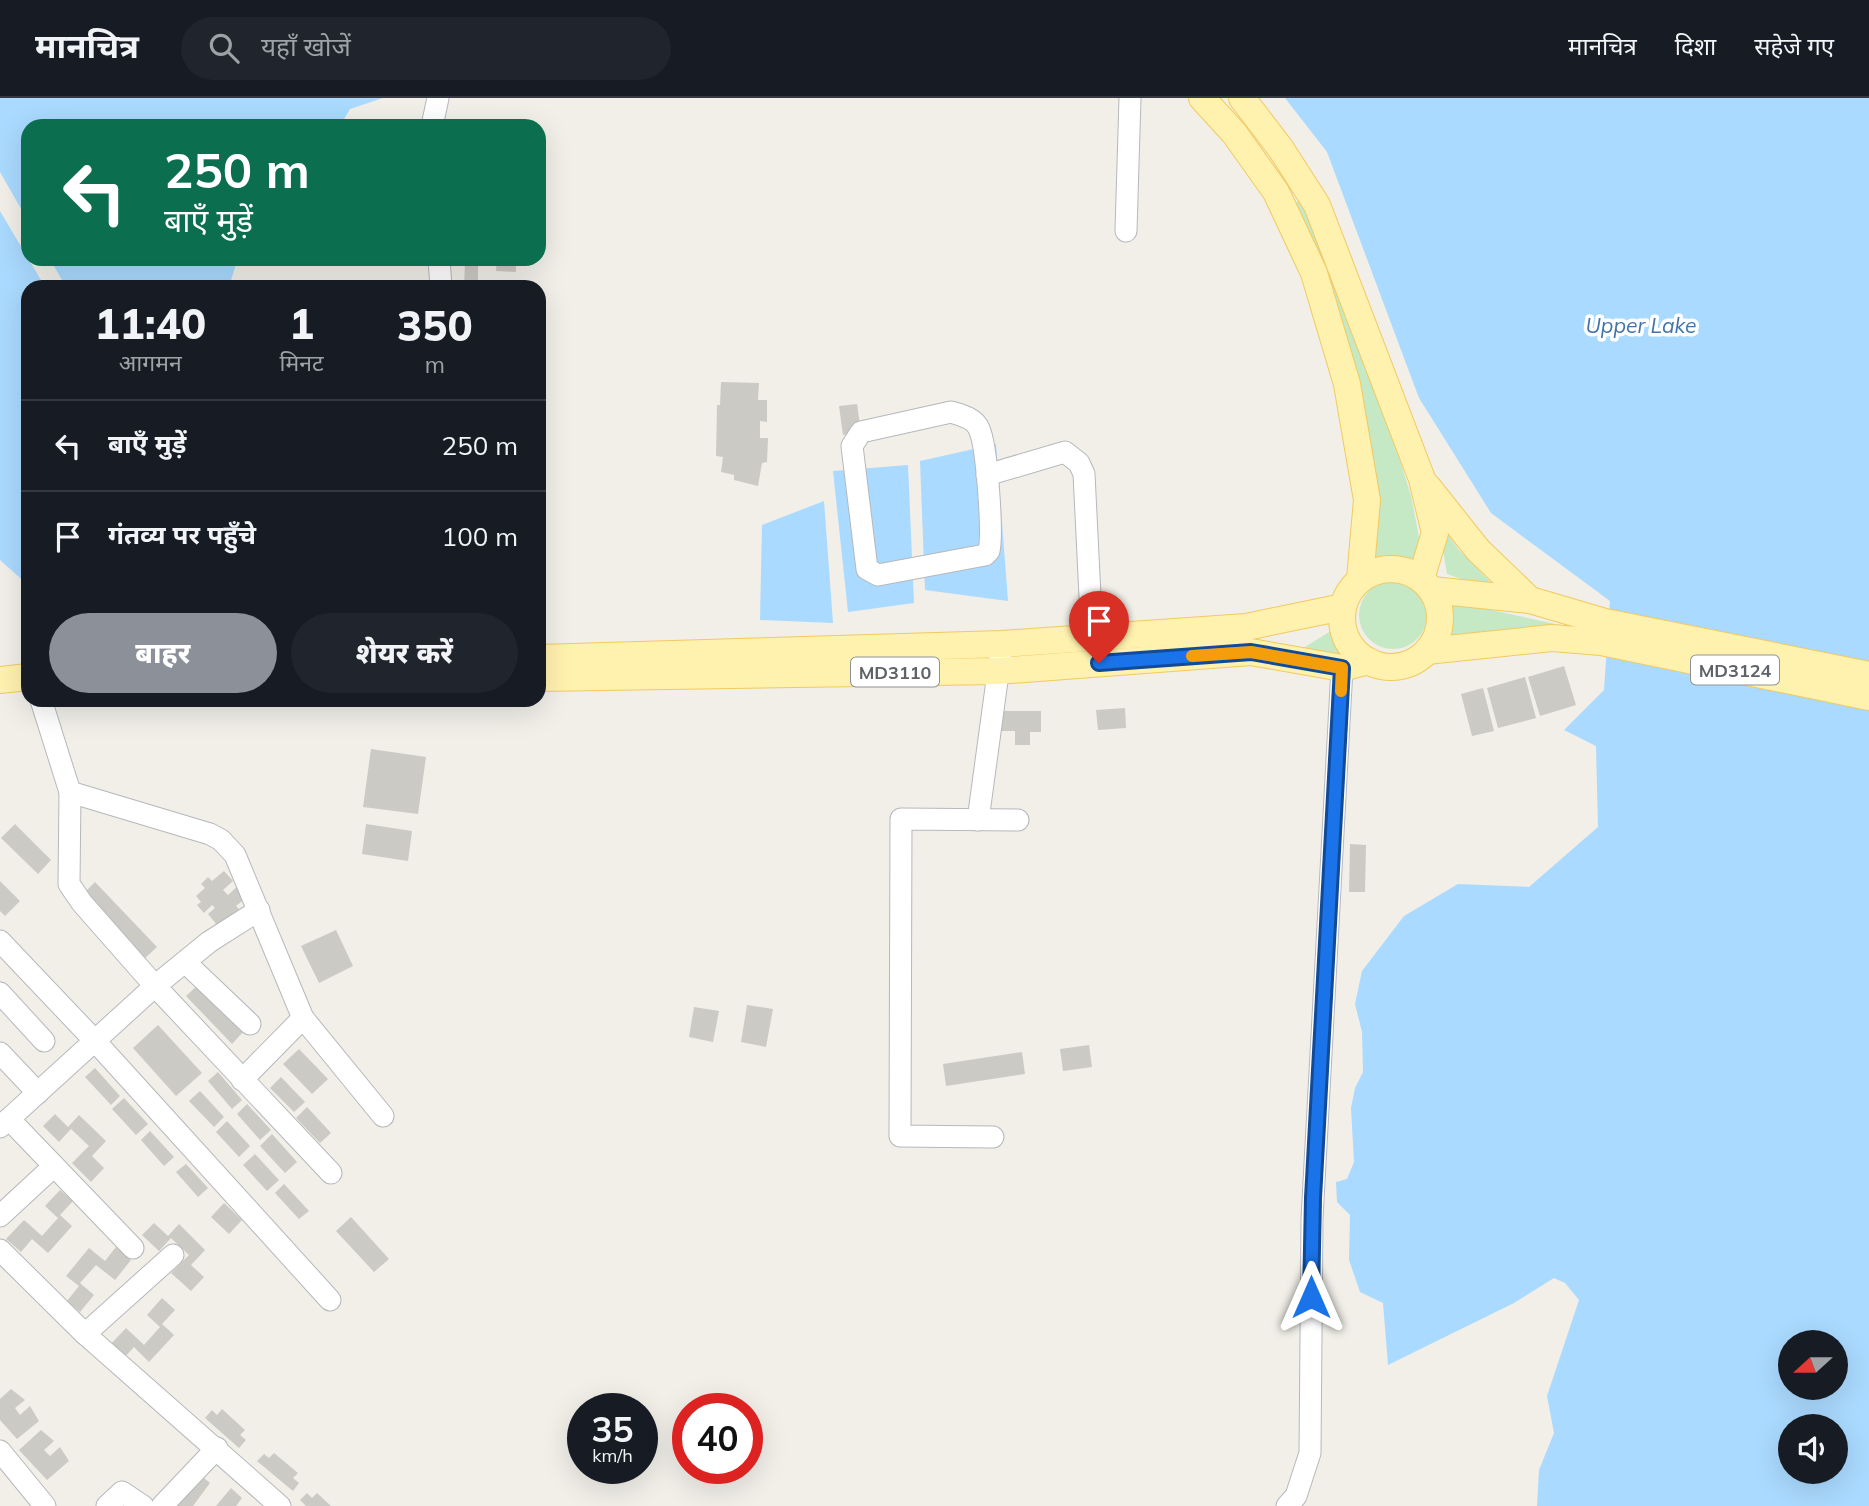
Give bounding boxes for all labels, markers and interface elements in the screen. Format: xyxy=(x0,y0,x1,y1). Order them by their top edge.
search box xyxy=(181,17,671,80)
text: मानचित्र xyxy=(35,25,139,66)
icon: search xyxy=(205,29,243,67)
text: यहाँ खोजें xyxy=(261,30,351,63)
text: मानचित्र xyxy=(1568,31,1637,61)
text: दिशा xyxy=(1675,31,1716,61)
text: सहेजे गए xyxy=(1754,31,1834,61)
text: 250 m xyxy=(164,139,310,200)
icon: left xyxy=(49,147,140,238)
text: बाएँ मुड़ें xyxy=(164,200,253,240)
text: 11:40 xyxy=(94,297,206,350)
text: 1 xyxy=(289,297,314,350)
text: 350 xyxy=(397,299,473,352)
water label: Upper Lake xyxy=(1585,312,1697,338)
text: आगमन xyxy=(119,348,182,377)
text: मिनट xyxy=(280,348,324,377)
text: m xyxy=(425,350,445,379)
icon: left xyxy=(49,427,87,465)
text: बाएँ मुड़ें xyxy=(108,427,186,460)
text: 250 m xyxy=(442,429,518,462)
icon: arrive xyxy=(49,518,87,556)
text: गंतव्य पर पहुँचे xyxy=(108,518,256,551)
text: 100 m xyxy=(442,520,518,553)
pin xyxy=(1069,591,1129,663)
icon: arrive xyxy=(1080,602,1118,640)
button: बाहर xyxy=(49,613,277,693)
button: शेयर करें xyxy=(291,613,518,693)
road number: MD3124 xyxy=(1691,656,1779,684)
road number: MD3110 xyxy=(851,658,939,686)
position arrow xyxy=(1274,1260,1348,1334)
north arrow xyxy=(1778,1330,1848,1400)
map controls xyxy=(1778,1330,1848,1484)
speed limit sign: 40 xyxy=(672,1393,763,1484)
text: 35 xyxy=(591,1407,634,1451)
button: sound xyxy=(1778,1414,1848,1484)
text: km/h xyxy=(592,1444,633,1467)

